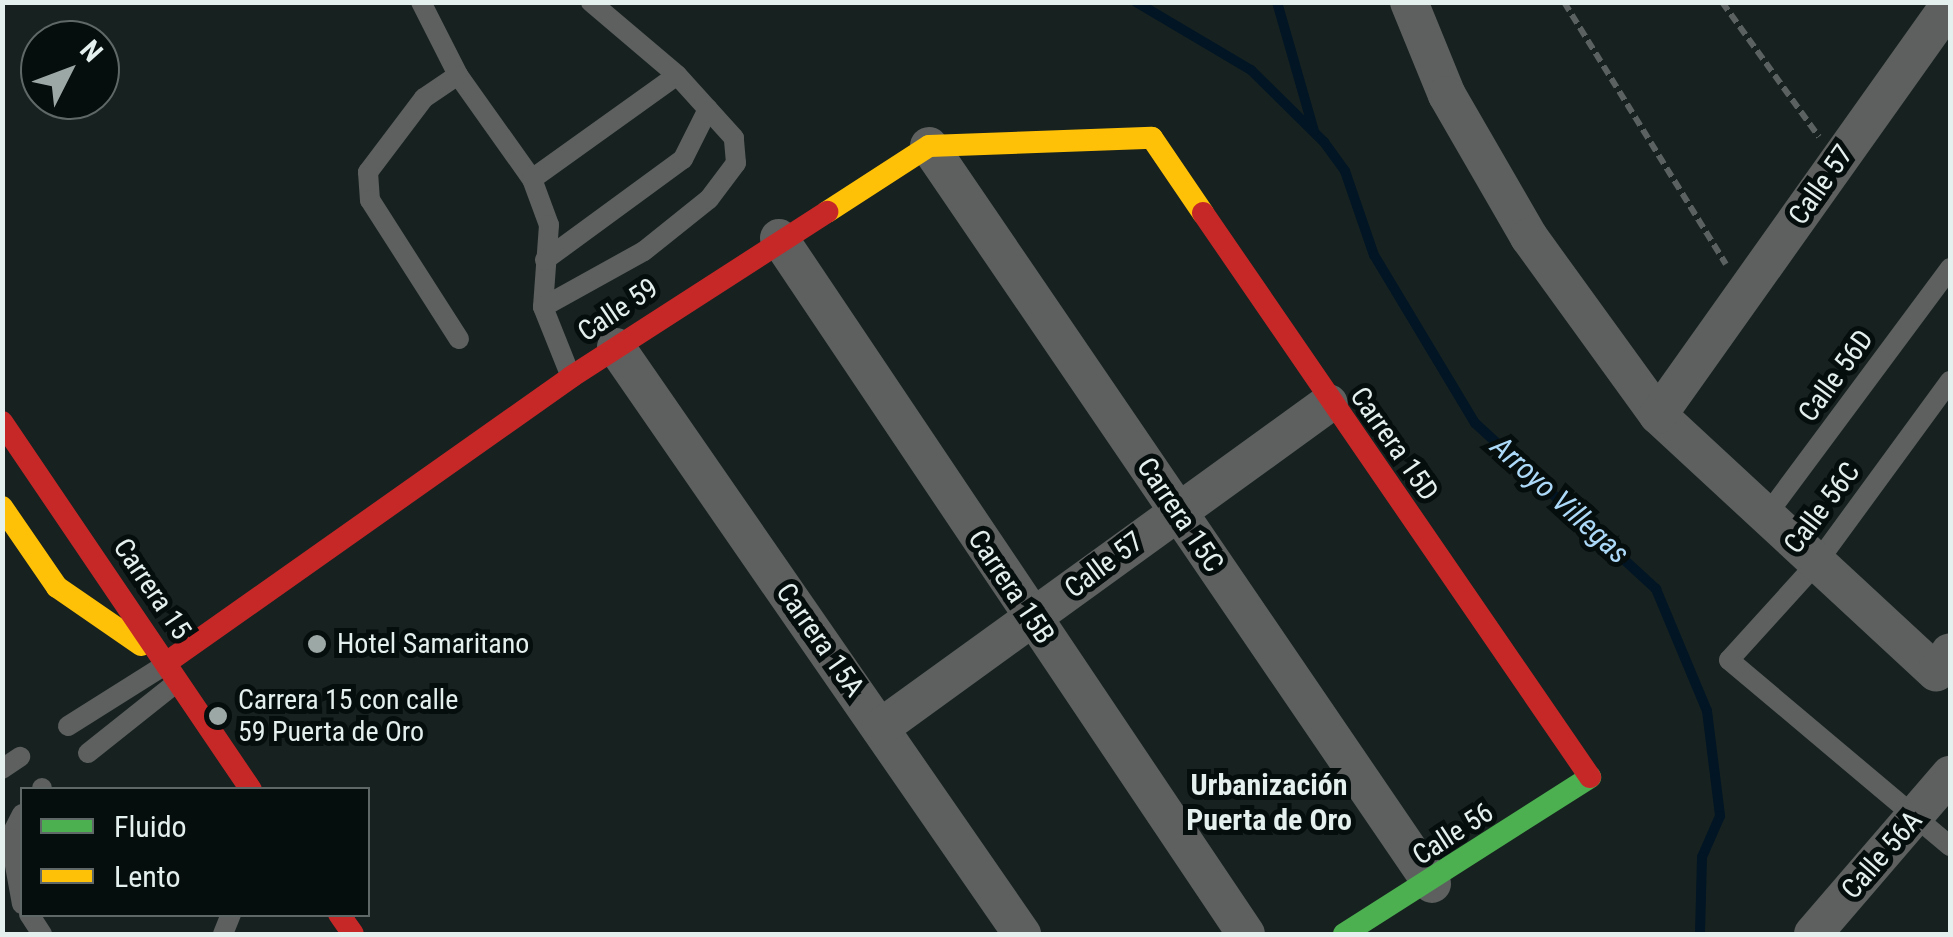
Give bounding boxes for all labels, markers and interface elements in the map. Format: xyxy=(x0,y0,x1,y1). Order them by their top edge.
north arrow xyxy=(20,20,120,120)
text: N xyxy=(73,34,109,68)
street label: Calle 57 xyxy=(1782,139,1860,231)
street label: Calle 59 xyxy=(572,271,664,349)
street label: Calle 56D xyxy=(1791,324,1881,428)
street label: Carrera 15D xyxy=(1343,381,1445,507)
water label: Arroyo Villegas xyxy=(1483,429,1637,571)
street label: Carrera 15C xyxy=(1130,451,1230,579)
street label: Calle 56C xyxy=(1777,456,1867,560)
street label: Carrera 15B xyxy=(961,524,1061,650)
street label: Calle 57 xyxy=(1058,525,1150,605)
street label: Carrera 15 xyxy=(106,532,198,646)
street label: Carrera 15A xyxy=(769,577,871,703)
place label: Hotel Samaritano xyxy=(337,627,529,661)
marker: Hotel Samaritano xyxy=(306,633,328,655)
place label: Carrera 15 con calle 59 Puerta de Oro xyxy=(238,683,458,749)
marker: Carrera 15 con calle 59 Puerta de Oro xyxy=(207,705,229,727)
district label: Urbanización Puerta de Oro xyxy=(1186,767,1352,838)
legend xyxy=(20,787,370,917)
street label: Calle 56 xyxy=(1406,796,1500,872)
street label: Calle 56A xyxy=(1835,804,1929,906)
text: Fluido xyxy=(114,809,187,844)
text: Lento xyxy=(114,859,181,894)

